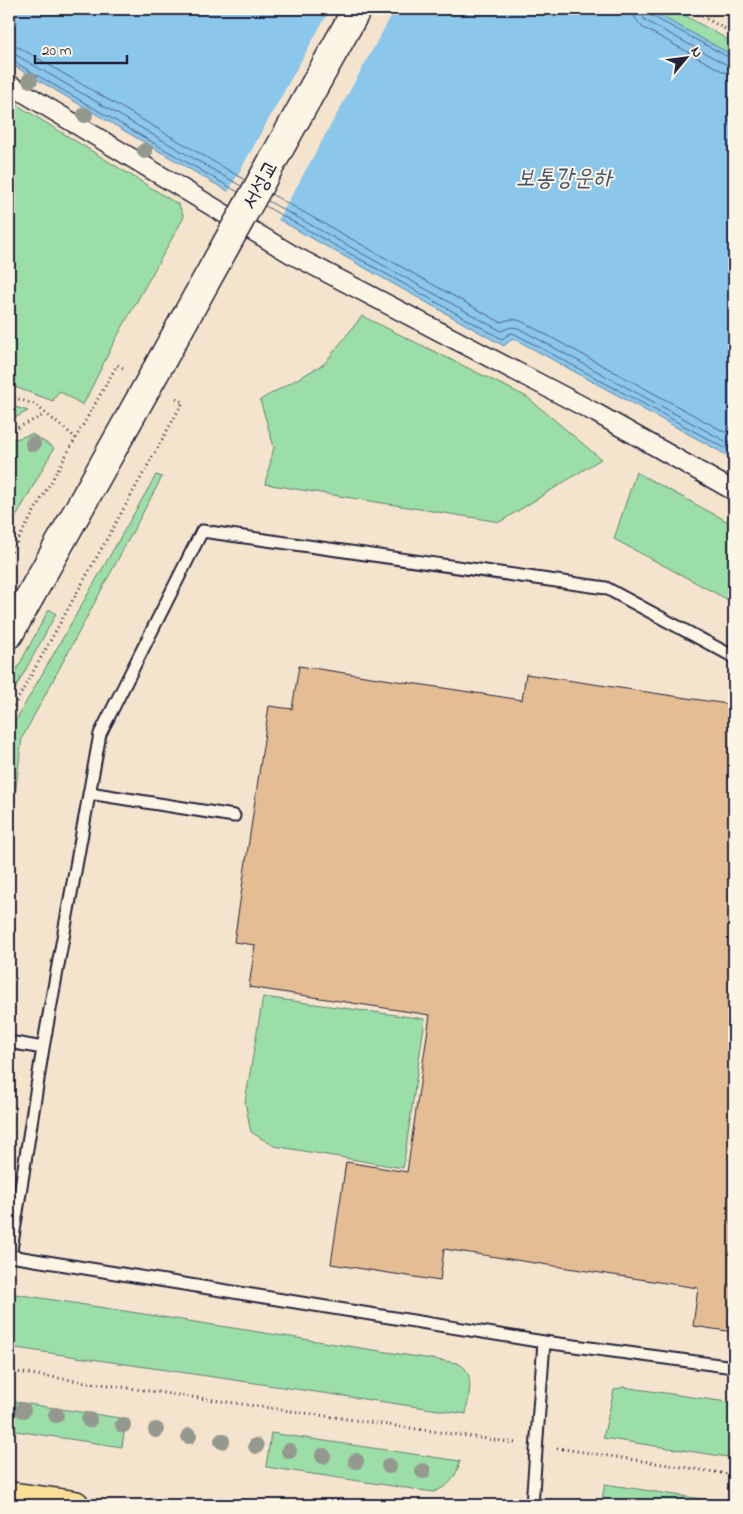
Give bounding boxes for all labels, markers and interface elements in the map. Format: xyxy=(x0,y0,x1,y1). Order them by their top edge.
scale bar xyxy=(35,32,128,64)
north arrow xyxy=(660,32,710,82)
text: 20 m xyxy=(42,40,72,62)
text: N xyxy=(685,43,708,62)
street label: 서성교 xyxy=(235,154,288,216)
water label: 보통강운하 xyxy=(516,162,614,197)

